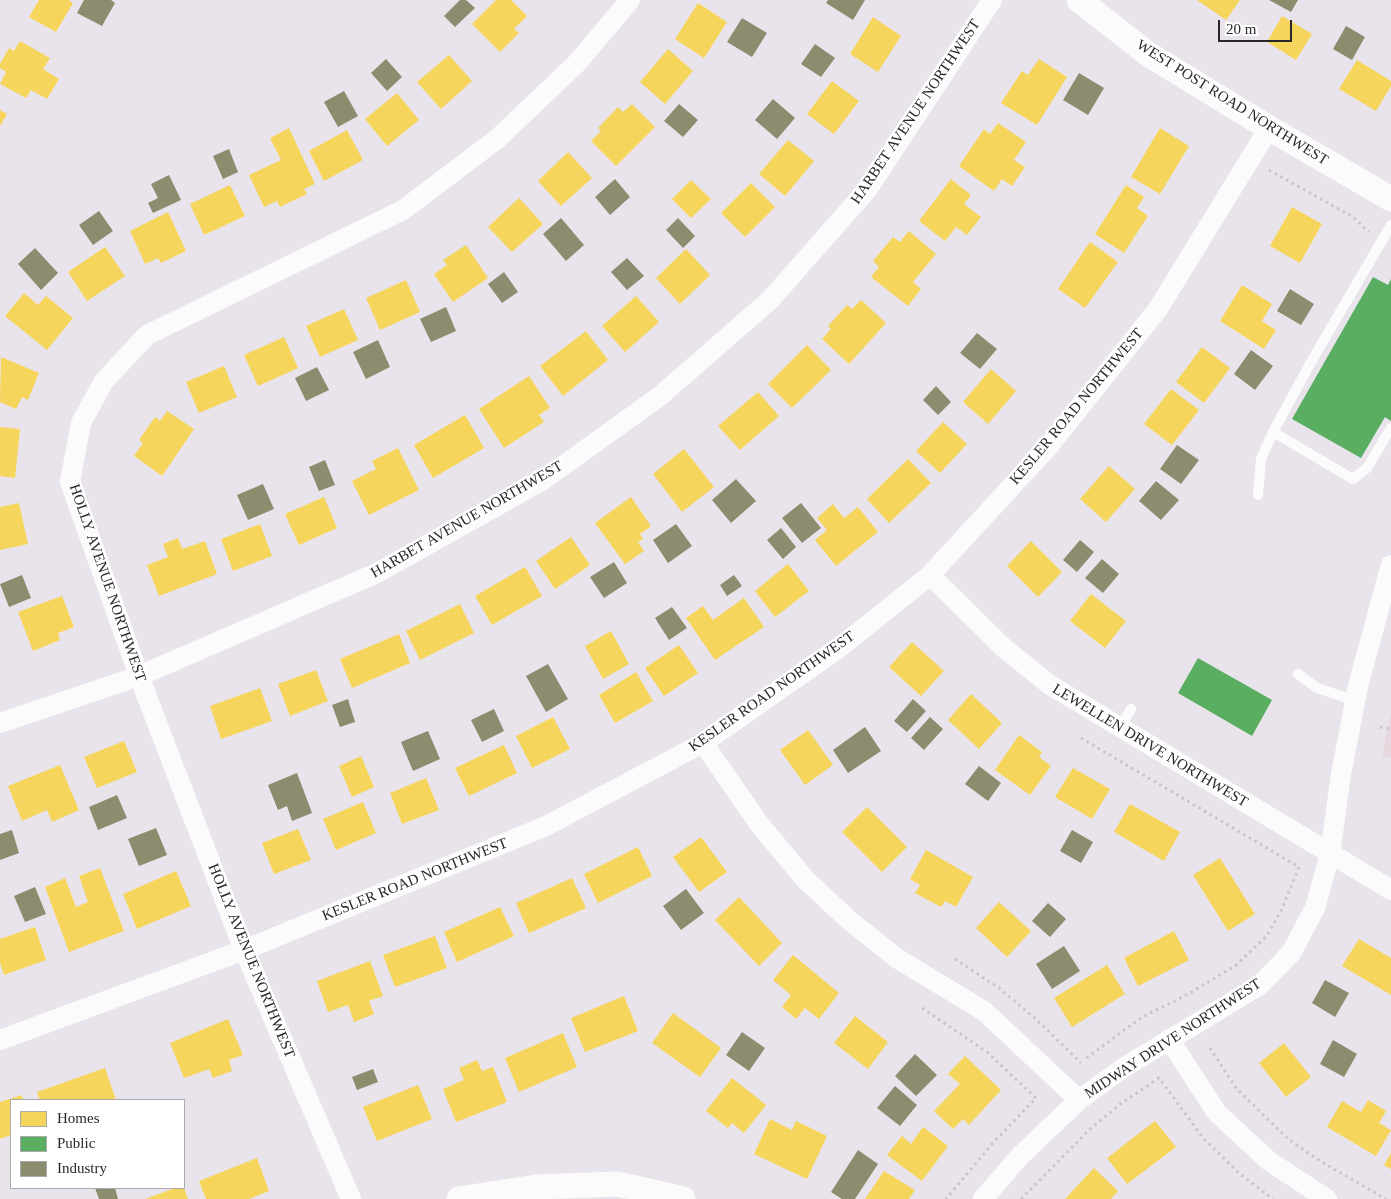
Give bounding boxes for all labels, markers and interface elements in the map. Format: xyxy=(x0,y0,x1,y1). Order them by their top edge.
scale bar xyxy=(1221,10,1295,42)
street label: HARBET AVENUE NORTHWEST xyxy=(847,16,985,208)
text: 20 m xyxy=(1226,21,1256,37)
street label: WEST POST ROAD NORTHWEST xyxy=(1133,36,1331,170)
street label: KESLER ROAD NORTHWEST xyxy=(1006,325,1148,489)
street label: HARBET AVENUE NORTHWEST xyxy=(368,458,566,582)
street label: HOLLY AVENUE NORTHWEST xyxy=(65,482,149,684)
street label: KESLER ROAD NORTHWEST xyxy=(686,628,858,756)
street label: LEWELLEN DRIVE NORTHWEST xyxy=(1049,680,1251,812)
street label: KESLER ROAD NORTHWEST xyxy=(320,835,510,925)
street label: HOLLY AVENUE NORTHWEST xyxy=(204,861,298,1061)
street label: MIDWAY DRIVE NORTHWEST xyxy=(1081,975,1265,1103)
legend xyxy=(10,1099,185,1189)
text: Homes xyxy=(57,1110,100,1126)
text: Public xyxy=(57,1135,95,1151)
text: Industry xyxy=(57,1160,107,1176)

